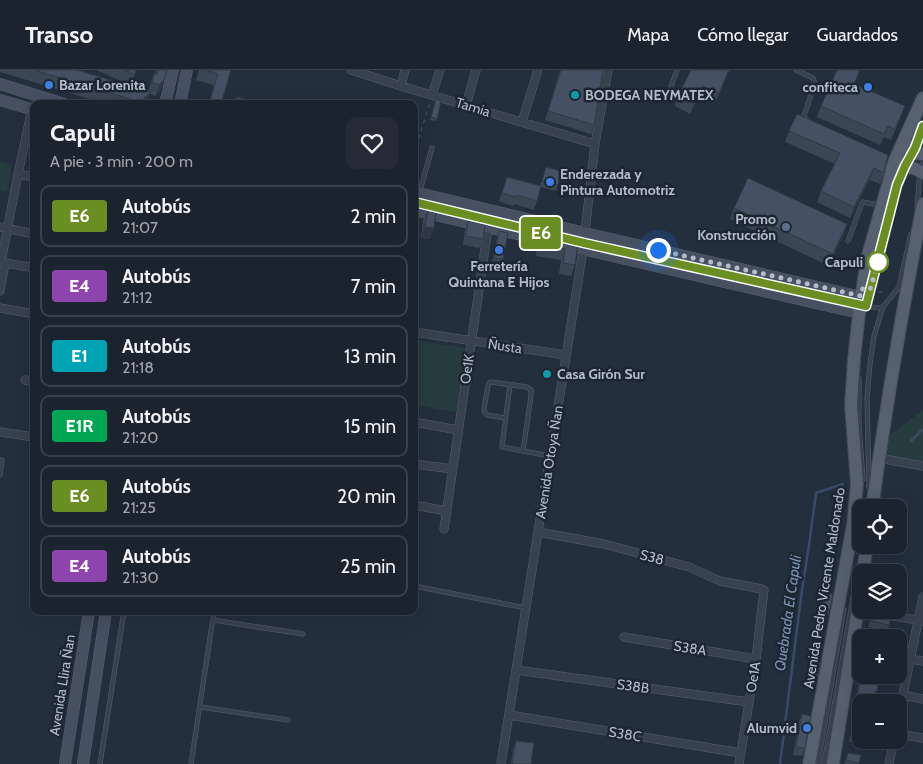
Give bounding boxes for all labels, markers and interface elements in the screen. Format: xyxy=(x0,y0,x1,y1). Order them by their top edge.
text: Transo xyxy=(25,20,93,49)
text: Mapa xyxy=(627,24,669,46)
text: Cómo llegar xyxy=(697,24,789,46)
text: Guardados xyxy=(817,24,898,46)
place label: Bazar Lorenita xyxy=(59,76,146,94)
place label: confiteca xyxy=(802,78,858,96)
marker: Bazar Lorenita xyxy=(43,79,55,91)
marker: confiteca xyxy=(862,81,874,93)
place label: BODEGA NEYMATEX xyxy=(585,86,714,104)
marker: BODEGA NEYMATEX xyxy=(569,89,581,101)
street label: Tamia xyxy=(453,93,493,121)
button: heart xyxy=(346,117,398,169)
text: Capuli xyxy=(50,118,116,147)
text: A pie · 3 min · 200 m xyxy=(50,152,193,171)
place label: Enderezada y Pintura Automotriz xyxy=(560,165,675,199)
marker: Enderezada y Pintura Automotriz xyxy=(544,176,556,188)
text: Autobús xyxy=(122,195,191,218)
text: E6 xyxy=(69,205,90,227)
text: 2 min xyxy=(350,205,396,228)
place label: Promo Konstrucción xyxy=(697,210,776,244)
line badge: E6 xyxy=(518,217,564,249)
text: 21:07 xyxy=(122,218,158,237)
marker: Promo Konstrucción xyxy=(780,221,792,233)
text: E6 xyxy=(531,222,551,244)
your location xyxy=(646,238,671,263)
marker: Ferretería Quintana E Hijos xyxy=(493,244,505,256)
marker: Capuli xyxy=(867,251,889,273)
place label: Capuli xyxy=(825,253,863,271)
place label: Ferretería Quintana E Hijos xyxy=(449,257,549,291)
text: Autobús xyxy=(122,265,191,288)
text: E4 xyxy=(69,275,90,297)
text: 7 min xyxy=(351,275,396,298)
text: 21:12 xyxy=(122,288,153,307)
street label: Ñusta xyxy=(487,334,524,358)
text: Autobús xyxy=(122,335,191,358)
text: E1 xyxy=(71,345,88,367)
text: 13 min xyxy=(344,345,396,368)
street label: Oe1K xyxy=(456,353,478,385)
text: 21:18 xyxy=(122,358,154,377)
place label: Casa Girón Sur xyxy=(557,365,645,383)
marker: Casa Girón Sur xyxy=(541,368,553,380)
street label: Avenida Otoya Ñan xyxy=(531,404,567,520)
text: Autobús xyxy=(122,405,191,428)
text: E1R xyxy=(65,415,94,437)
text: 15 min xyxy=(344,415,396,438)
text: 21:20 xyxy=(122,428,158,447)
text: Autobús xyxy=(122,475,191,498)
text: E6 xyxy=(69,485,90,507)
text: 20 min xyxy=(337,485,396,508)
street label: Avenida Pedro Vicente Maldonado xyxy=(799,486,849,690)
text: 21:25 xyxy=(122,498,156,517)
map controls xyxy=(852,499,907,749)
button: locate xyxy=(852,499,907,554)
text: Autobús xyxy=(122,545,191,568)
street label: S38 xyxy=(638,545,666,569)
water label: Quebrada El Capuli xyxy=(771,553,805,672)
text: E4 xyxy=(69,555,90,577)
text: 25 min xyxy=(340,555,396,578)
button: layers xyxy=(852,564,907,619)
text: 21:30 xyxy=(122,568,159,587)
button: + xyxy=(852,629,907,684)
street label: Avenida Llira Ñan xyxy=(45,633,79,737)
street label: S38A xyxy=(672,637,708,660)
street label: Oe1A xyxy=(742,660,764,694)
street label: S38B xyxy=(616,675,650,697)
button: − xyxy=(852,694,907,749)
place label: Alumvid xyxy=(747,719,797,737)
marker: Alumvid xyxy=(801,722,813,734)
street label: S38C xyxy=(607,723,643,746)

